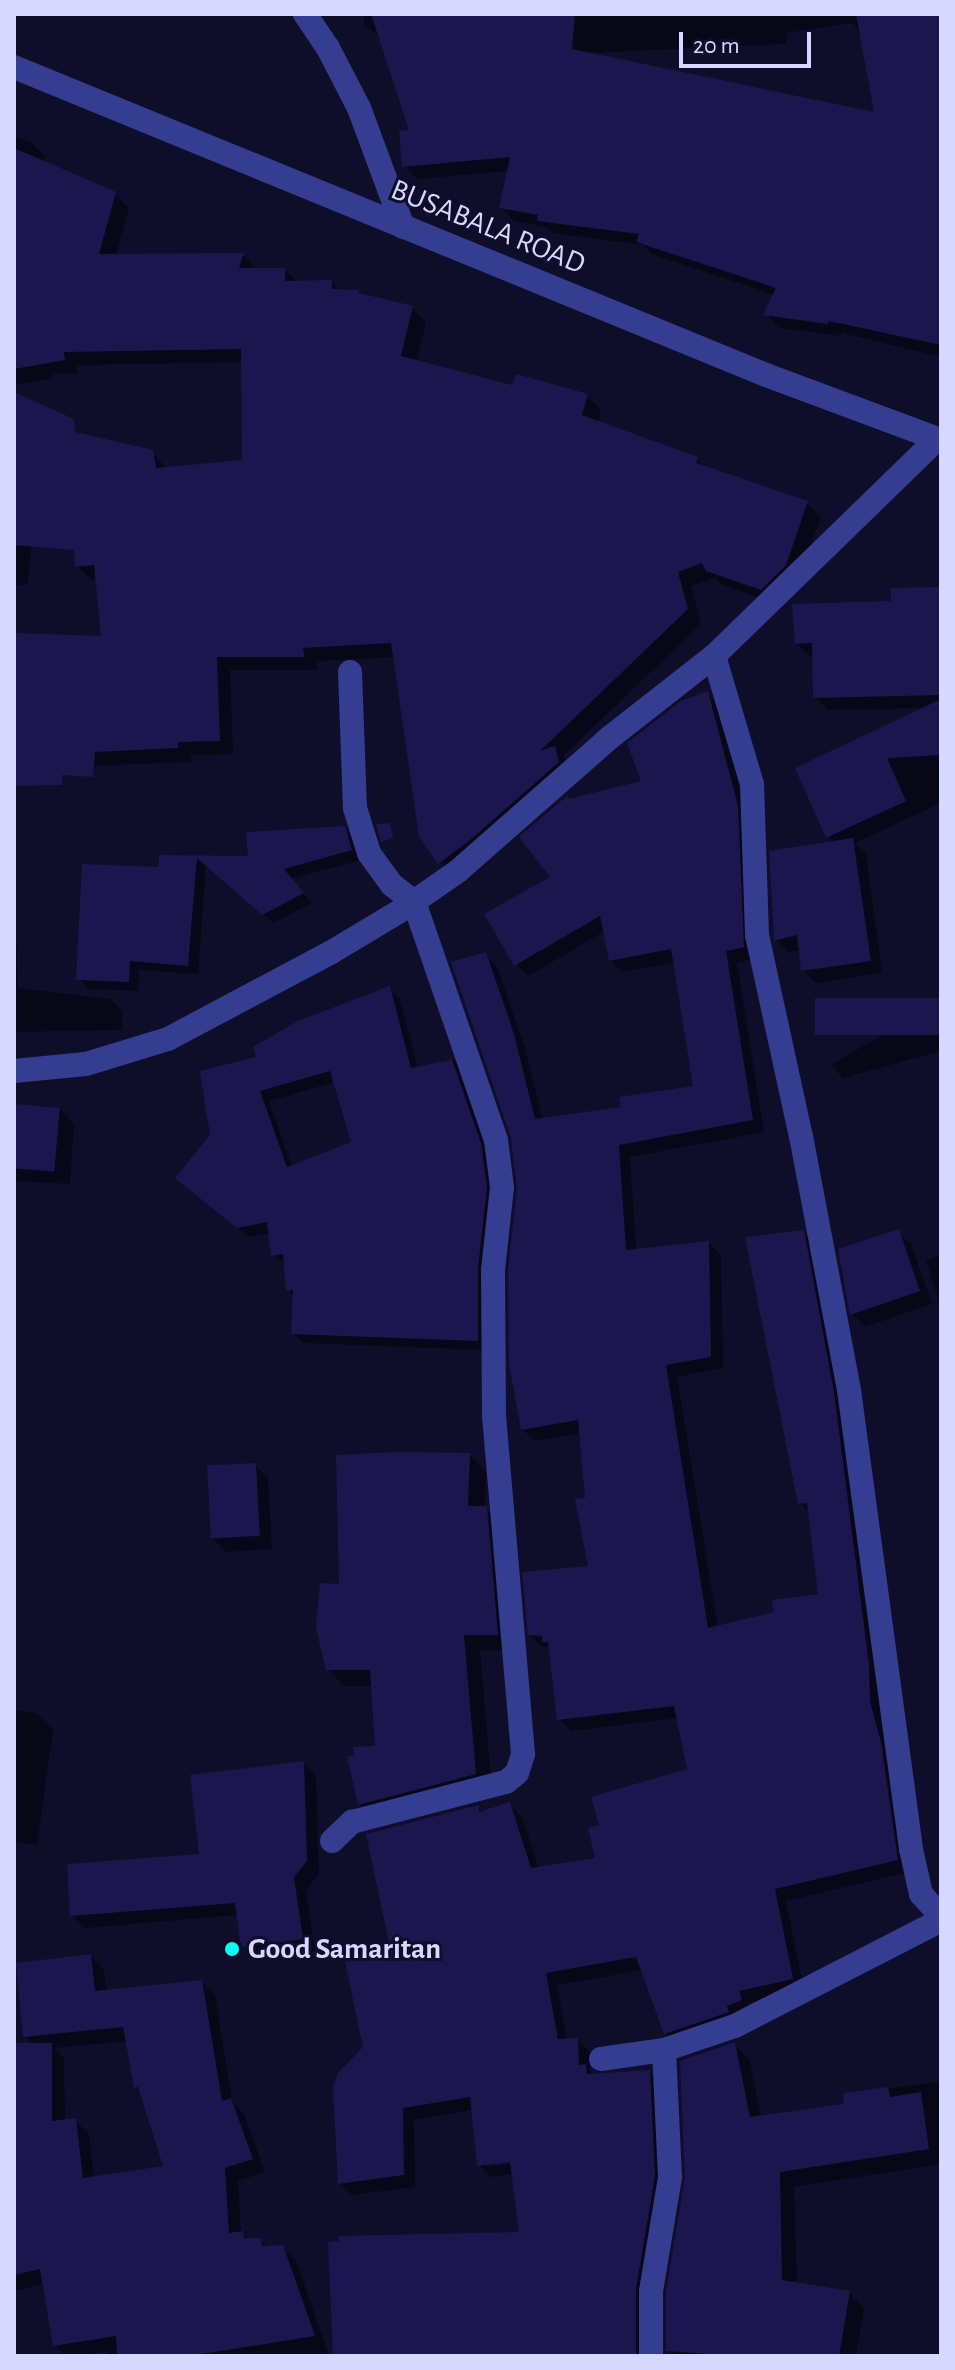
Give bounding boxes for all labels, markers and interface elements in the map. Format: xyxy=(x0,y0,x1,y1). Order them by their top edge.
scale bar xyxy=(683,16,815,66)
text: 20 m xyxy=(693,34,740,58)
street label: BUSABALA ROAD xyxy=(386,172,590,282)
place label: Good Samaritan xyxy=(248,1931,441,1967)
marker: Good Samaritan xyxy=(223,1940,241,1958)

